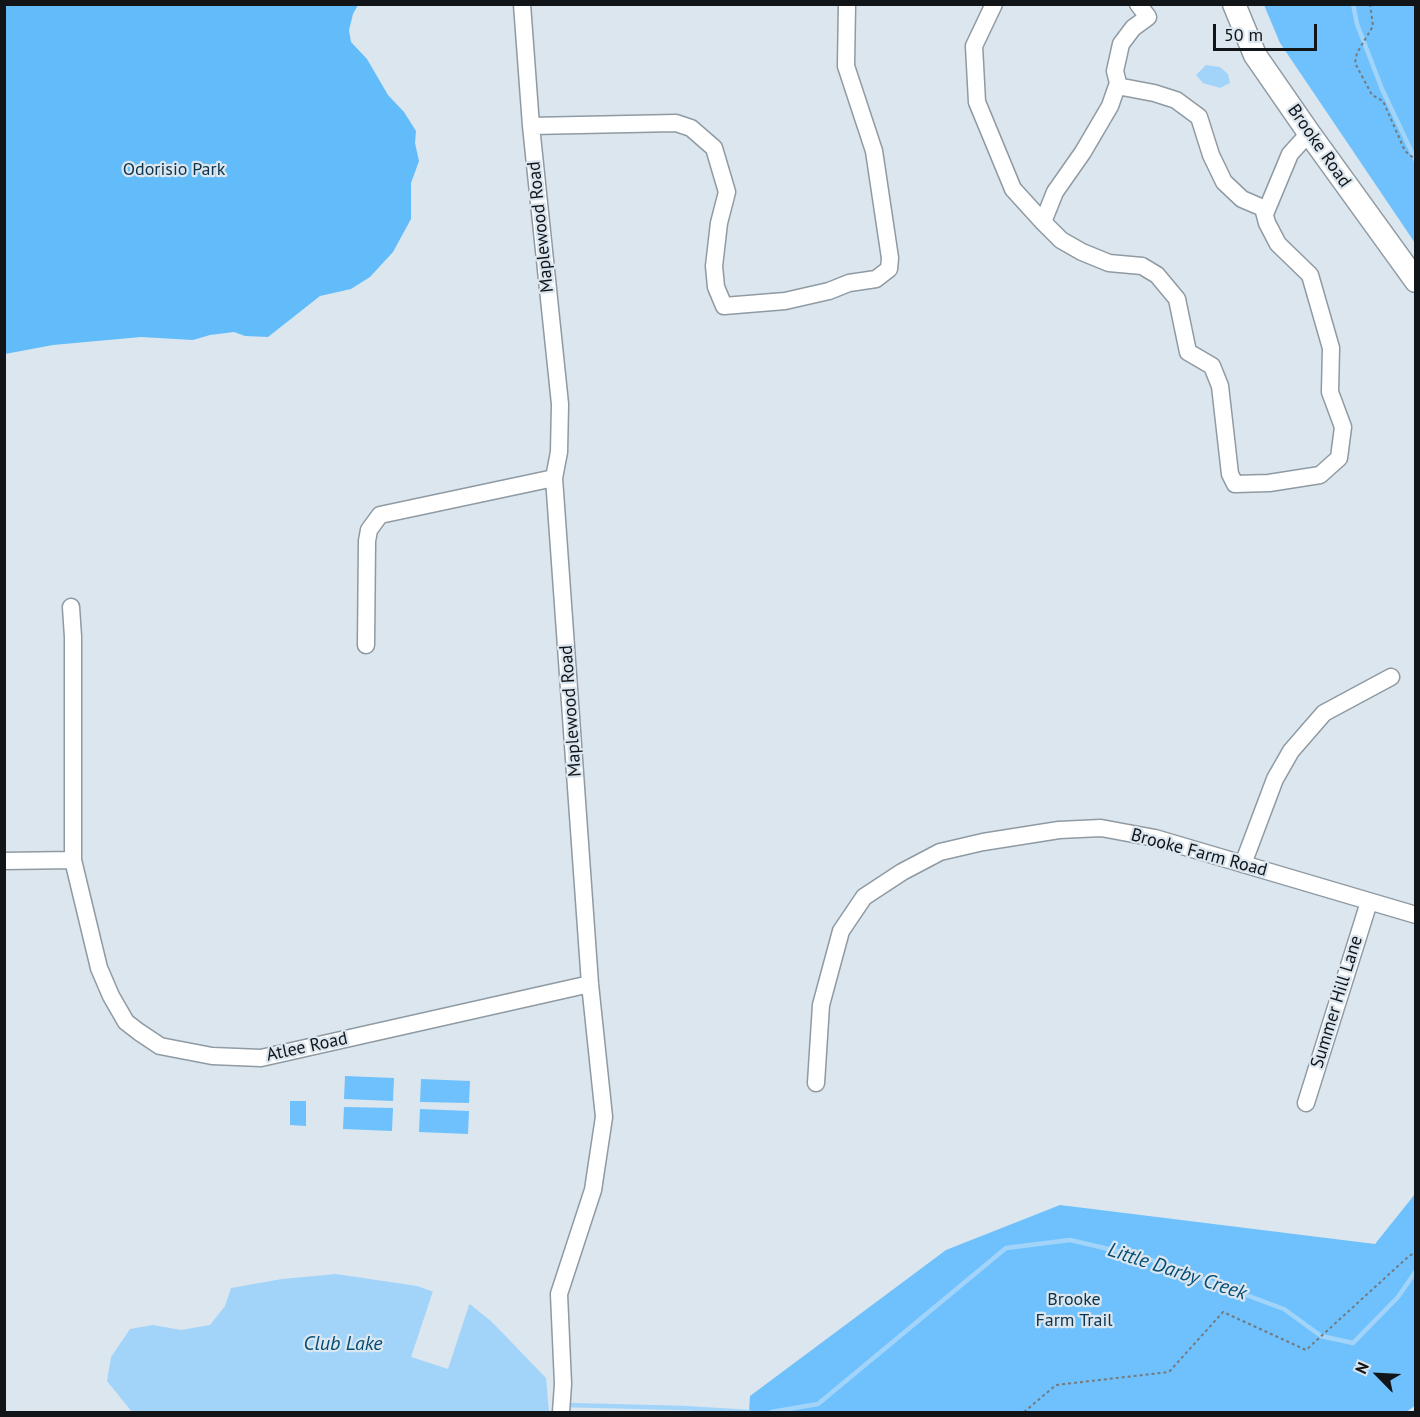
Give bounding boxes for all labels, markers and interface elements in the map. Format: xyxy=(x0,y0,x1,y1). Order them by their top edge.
scale bar xyxy=(1216,12,1320,50)
text: 50 m xyxy=(1224,23,1263,46)
street label: Brooke Road xyxy=(1283,100,1355,192)
park label: Odorisio Park xyxy=(123,159,225,181)
street label: Maplewood Road xyxy=(523,160,559,294)
street label: Maplewood Road xyxy=(556,644,586,778)
street label: Brooke Farm Road xyxy=(1129,824,1269,882)
street label: Summer Hill Lane xyxy=(1307,933,1367,1071)
street label: Atlee Road xyxy=(264,1028,350,1066)
water label: Little Darby Creek xyxy=(1104,1238,1250,1306)
park label: Brooke Farm Trail xyxy=(1035,1289,1113,1332)
water label: Club Lake xyxy=(304,1332,382,1356)
north arrow xyxy=(1348,1345,1408,1405)
text: N xyxy=(1350,1359,1373,1377)

